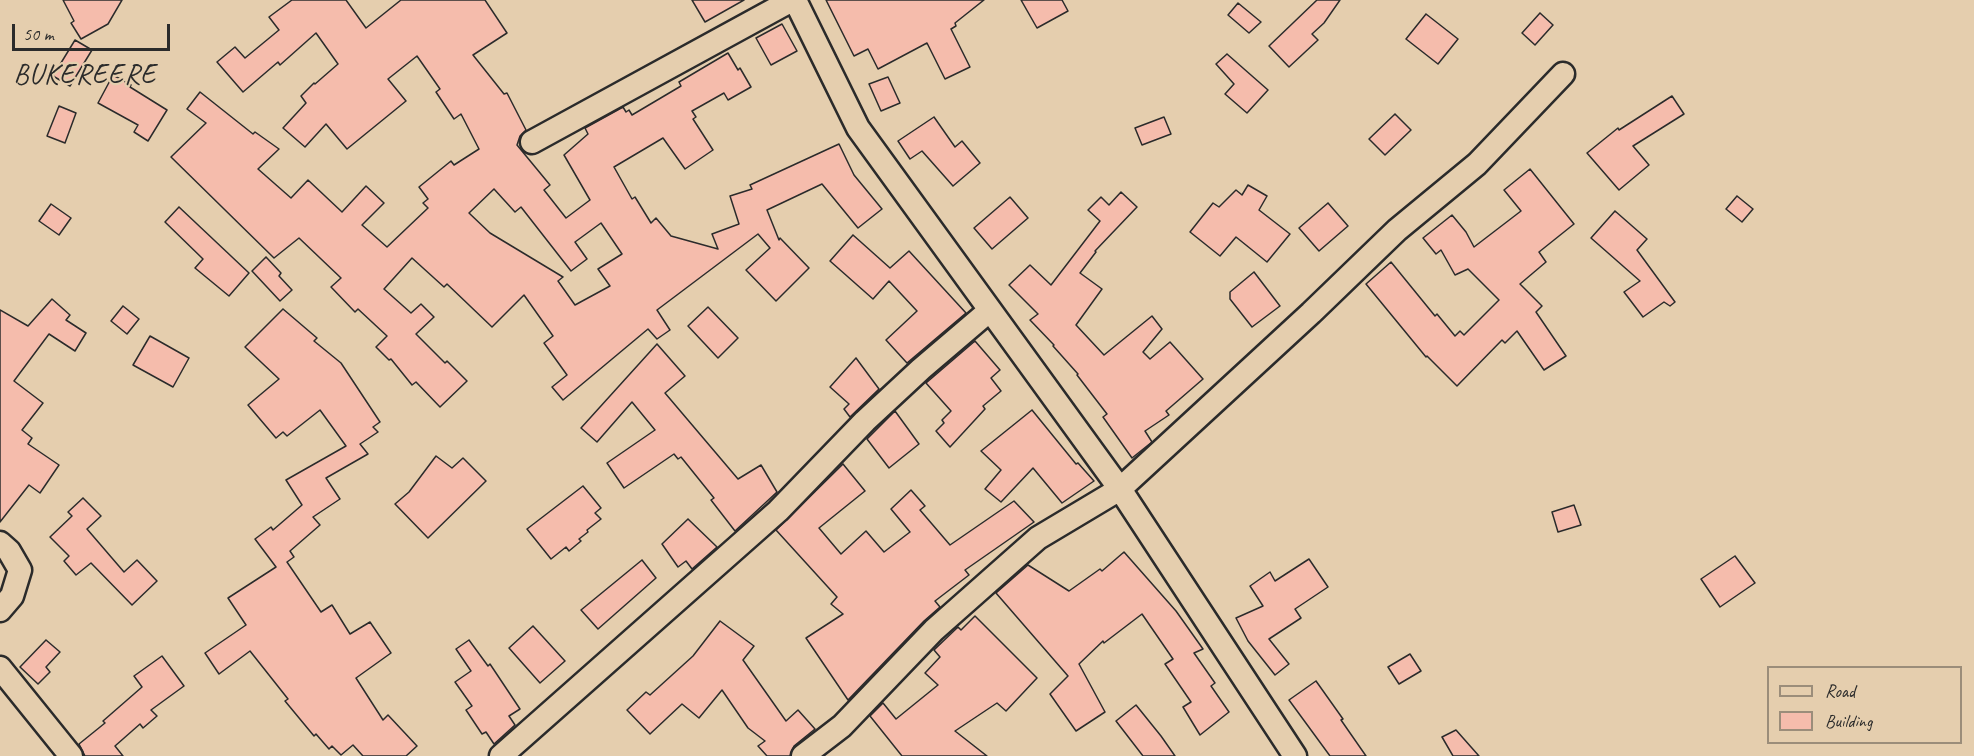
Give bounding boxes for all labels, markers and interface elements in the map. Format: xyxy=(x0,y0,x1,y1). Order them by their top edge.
scale bar xyxy=(15,12,172,50)
text: 50 m xyxy=(23,23,54,45)
district label: BUKEREERE xyxy=(14,59,156,93)
legend xyxy=(1767,666,1962,744)
text: Road xyxy=(1825,680,1855,702)
text: Building xyxy=(1825,710,1872,732)

